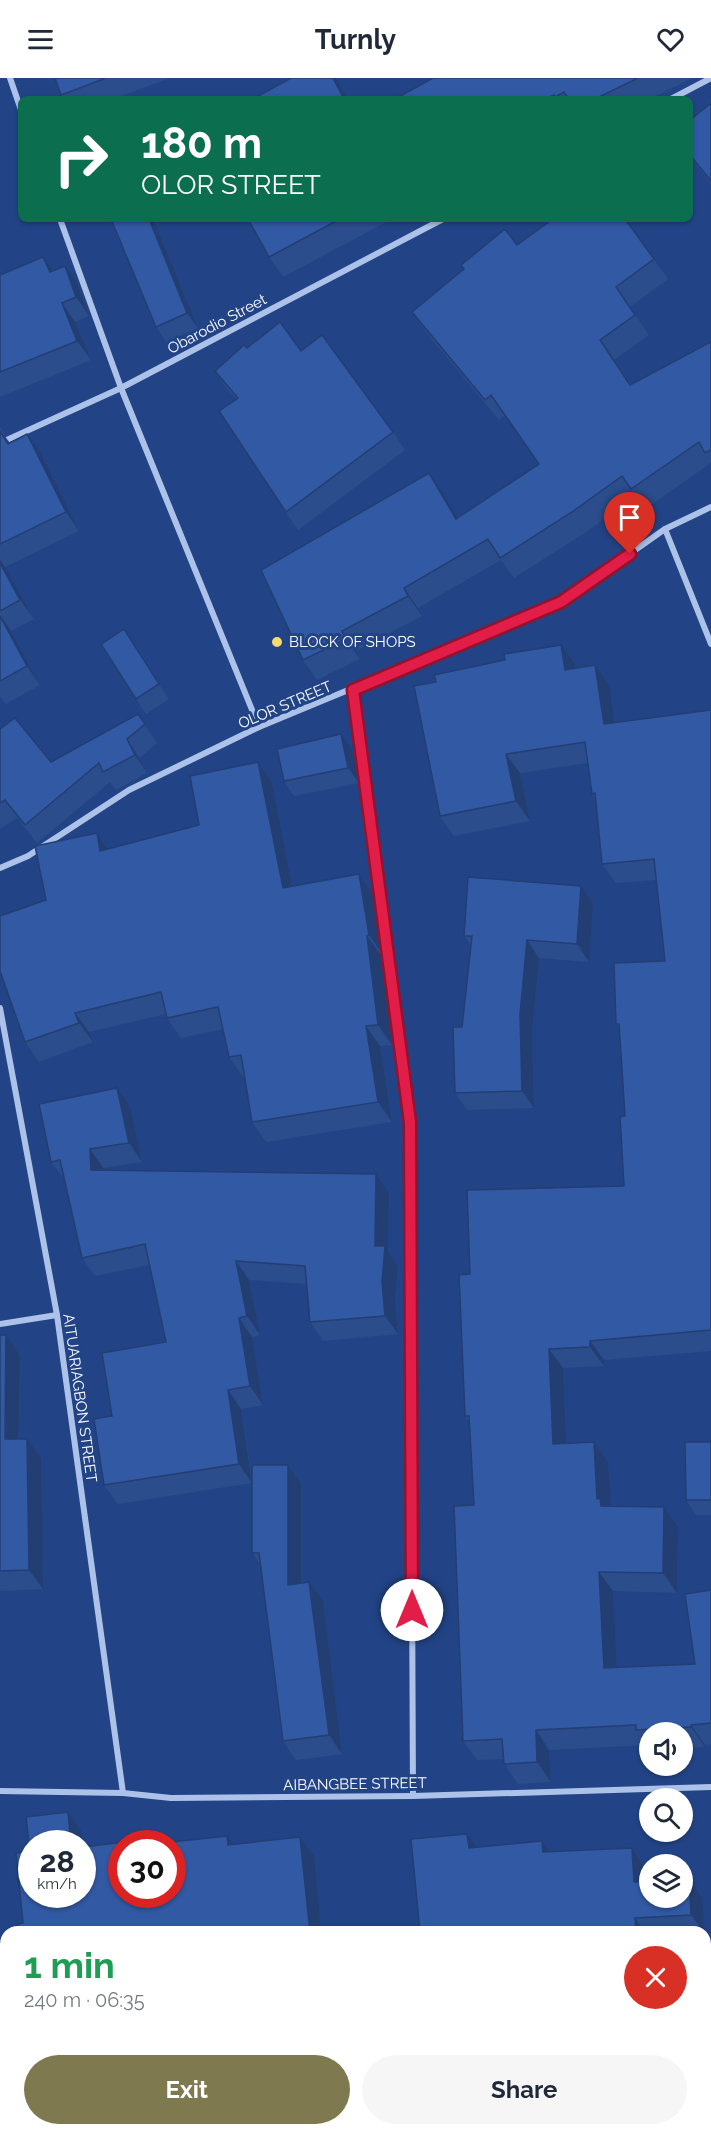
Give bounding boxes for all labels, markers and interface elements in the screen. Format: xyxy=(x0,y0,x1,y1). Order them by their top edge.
icon: menu xyxy=(24,23,57,56)
icon: heart xyxy=(654,23,687,56)
text: Turnly xyxy=(315,24,396,55)
text: 180 m xyxy=(141,119,262,168)
icon: right xyxy=(42,120,120,198)
text: OLOR STREET xyxy=(141,169,321,200)
street label: Obarodio Street xyxy=(164,290,270,358)
pin xyxy=(604,492,655,554)
icon: arrive xyxy=(613,501,646,534)
place label: BLOCK OF SHOPS xyxy=(289,633,416,651)
marker: BLOCK OF SHOPS xyxy=(270,635,284,649)
street label: OLOR STREET xyxy=(235,677,335,733)
street label: AITUARIAGBON STREET xyxy=(59,1312,101,1484)
position arrow xyxy=(380,1578,444,1642)
map controls xyxy=(639,1722,693,1908)
button: sound xyxy=(639,1722,693,1776)
street label: AIBANGBEE STREET xyxy=(283,1774,427,1794)
button: search xyxy=(639,1788,693,1842)
speed limit sign: 30 xyxy=(108,1830,186,1908)
text: 28 xyxy=(39,1844,75,1879)
button: layers xyxy=(639,1854,693,1908)
text: km/h xyxy=(37,1875,77,1893)
text: 1 min xyxy=(24,1944,115,1986)
button: close xyxy=(624,1946,687,2009)
text: 240 m · 06:35 xyxy=(24,1988,145,2012)
button: Exit xyxy=(24,2055,350,2124)
button: Share xyxy=(362,2055,687,2124)

